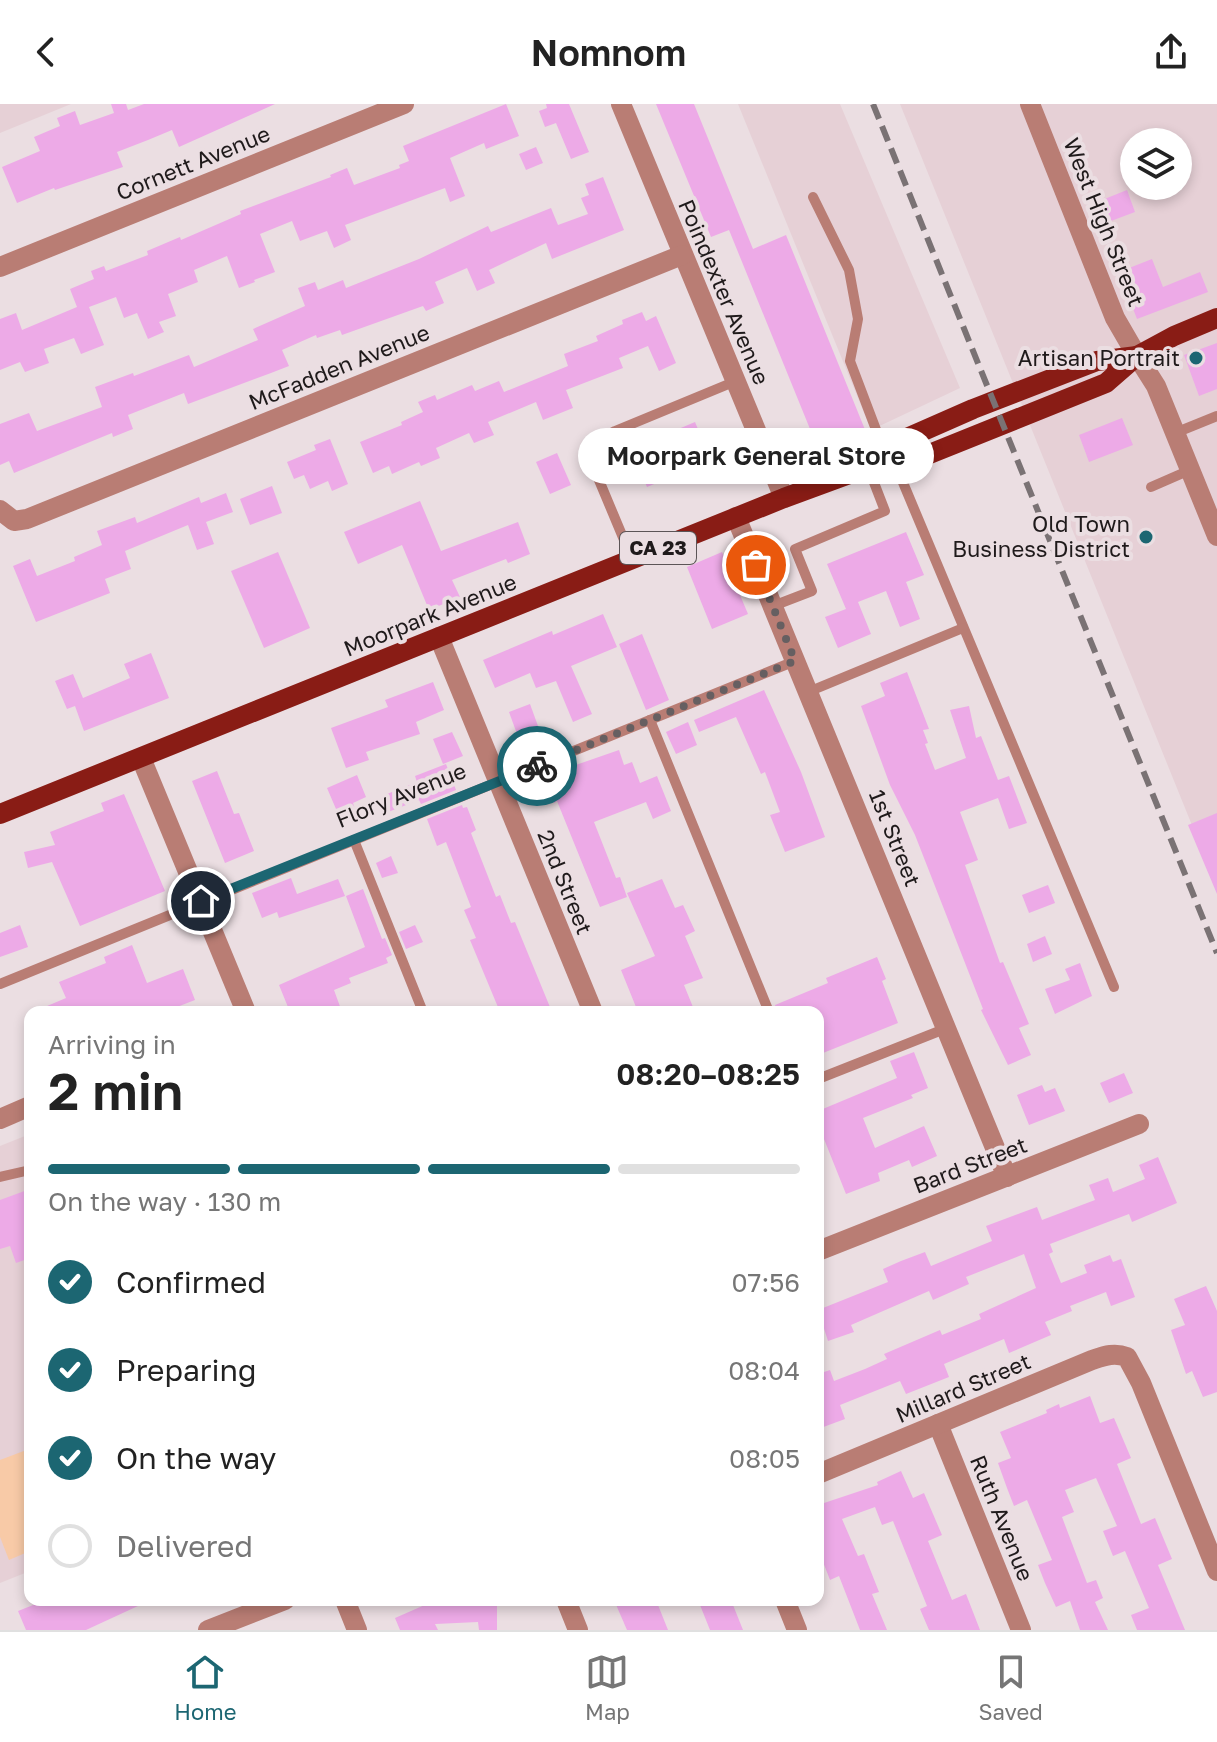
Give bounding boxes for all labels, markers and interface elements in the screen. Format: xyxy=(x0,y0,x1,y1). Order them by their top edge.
icon: back xyxy=(24,30,68,74)
icon: share xyxy=(1149,30,1193,74)
text: Nomnom xyxy=(531,31,686,74)
street label: Cornett Avenue xyxy=(112,119,274,206)
map controls xyxy=(1120,128,1192,200)
button: layers xyxy=(1120,128,1192,200)
street label: West High Street xyxy=(1058,134,1151,310)
street label: Poindexter Avenue xyxy=(673,195,776,388)
street label: McFadden Avenue xyxy=(245,318,433,415)
place label: Artisan Portrait xyxy=(1018,344,1180,371)
marker: Artisan Portrait xyxy=(1187,349,1205,367)
callout: Moorpark General Store xyxy=(578,429,934,485)
text: Moorpark General Store xyxy=(606,440,906,471)
place label: Old Town Business District xyxy=(952,510,1130,562)
marker: Old Town Business District xyxy=(1137,528,1155,546)
pin xyxy=(722,531,790,599)
road number: CA 23 xyxy=(620,532,696,564)
icon: bag xyxy=(734,543,778,587)
street label: Moorpark Avenue xyxy=(339,568,520,662)
courier xyxy=(497,726,577,806)
icon: bike xyxy=(515,744,559,788)
street label: Flory Avenue xyxy=(332,756,470,833)
street label: 1st Street xyxy=(864,786,927,890)
street label: 2nd Street xyxy=(532,826,599,938)
pin xyxy=(167,867,235,935)
icon: home xyxy=(179,879,223,923)
text: Arriving in xyxy=(48,1029,176,1060)
text: 08:20–08:25 xyxy=(616,1056,800,1092)
text: 2 min xyxy=(48,1059,183,1121)
street label: Bard Street xyxy=(909,1130,1031,1199)
text: On the way · 130 m xyxy=(48,1186,281,1217)
icon: check xyxy=(48,1260,92,1304)
text: Confirmed xyxy=(116,1264,266,1300)
text: 07:56 xyxy=(731,1267,800,1298)
street label: Millard Street xyxy=(891,1347,1034,1428)
icon: check xyxy=(48,1348,92,1392)
text: Preparing xyxy=(116,1352,257,1388)
text: 08:04 xyxy=(728,1355,800,1386)
icon: check xyxy=(48,1436,92,1480)
text: On the way xyxy=(116,1440,276,1476)
text: 08:05 xyxy=(729,1443,800,1474)
street label: Ruth Avenue xyxy=(965,1451,1040,1585)
text: Delivered xyxy=(116,1528,253,1564)
tab: Home xyxy=(174,1650,236,1725)
tab: Map xyxy=(585,1650,630,1725)
tab: Saved xyxy=(978,1650,1043,1725)

